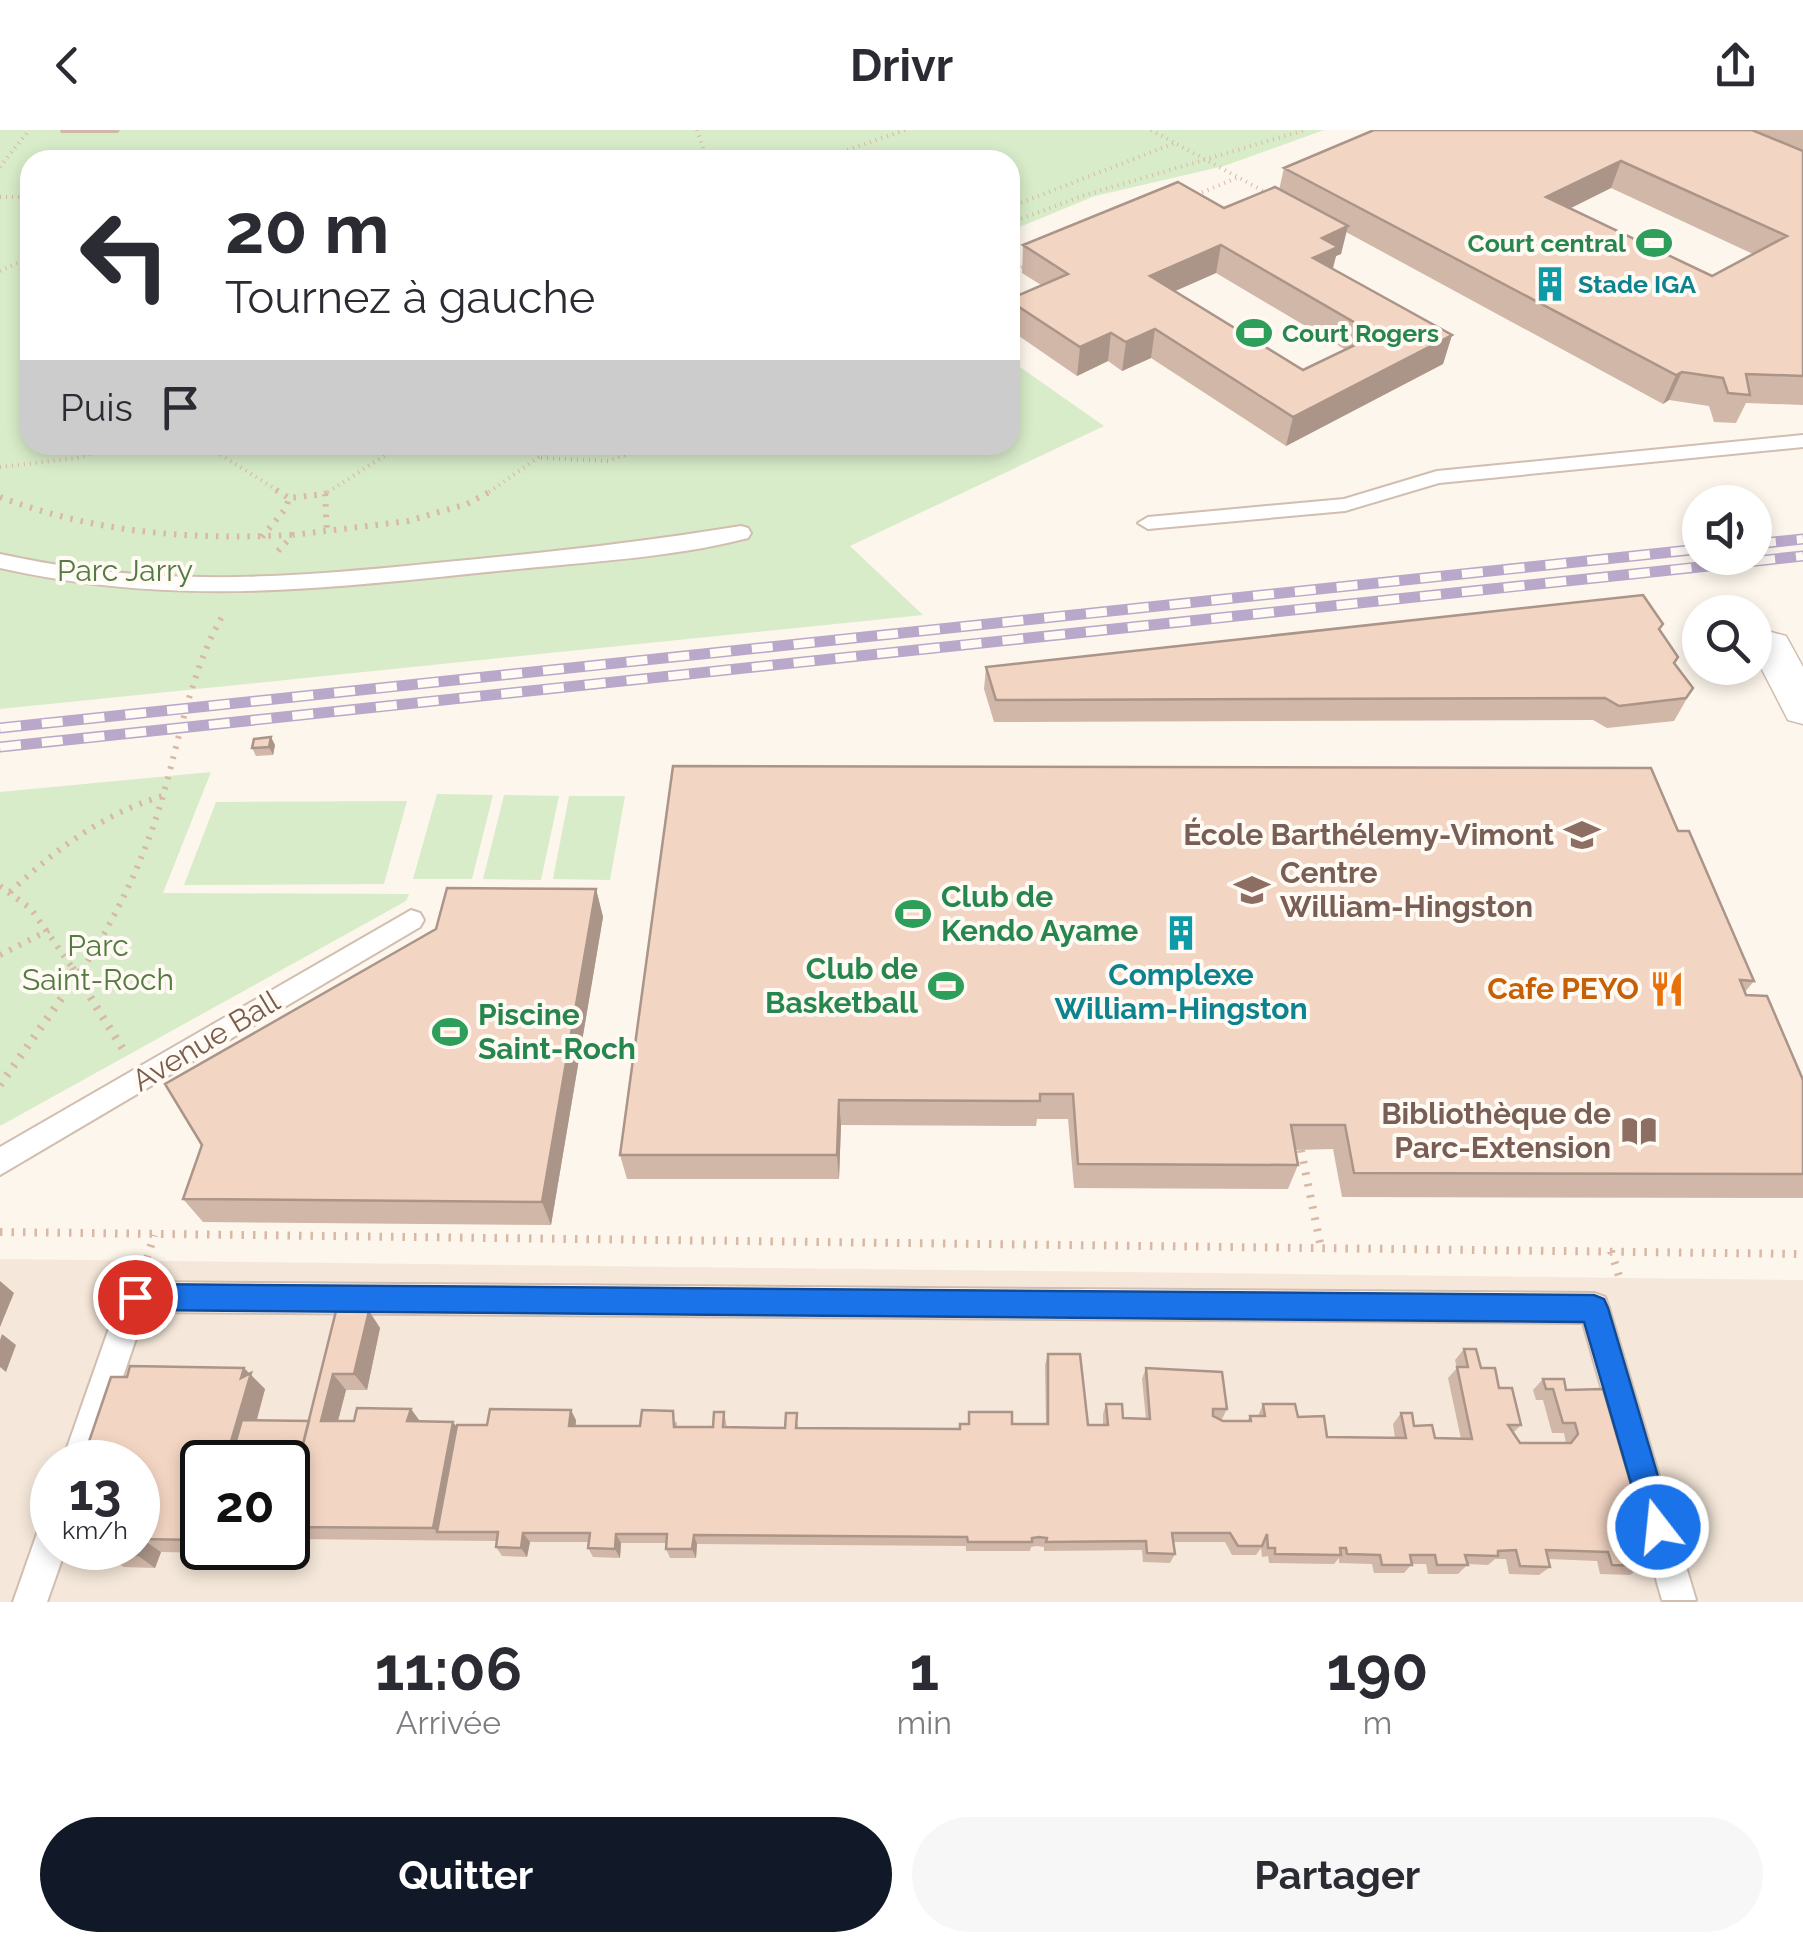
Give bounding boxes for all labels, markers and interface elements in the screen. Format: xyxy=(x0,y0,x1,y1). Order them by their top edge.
icon: back xyxy=(40,38,95,93)
icon: share xyxy=(1708,38,1763,93)
text: Drivr xyxy=(850,39,953,92)
text: 20 m xyxy=(225,187,389,269)
icon: left xyxy=(60,190,190,320)
sports icon: Court central xyxy=(1635,224,1673,262)
place label: Court central xyxy=(1468,228,1626,258)
building icon: Stade IGA xyxy=(1531,265,1569,303)
place label: Stade IGA xyxy=(1578,269,1696,299)
text: Tournez à gauche xyxy=(225,271,595,324)
sports icon: Court Rogers xyxy=(1235,314,1273,352)
place label: Court Rogers xyxy=(1282,318,1439,348)
icon: arrive xyxy=(153,380,208,435)
text: Puis xyxy=(60,385,133,430)
map controls xyxy=(1682,485,1772,685)
button: sound xyxy=(1682,485,1772,575)
park label: Parc Jarry xyxy=(57,553,193,588)
button: search xyxy=(1682,595,1772,685)
school or university icon: École Barthélemy-Vimont xyxy=(1563,816,1601,854)
place label: École Barthélemy-Vimont xyxy=(1183,817,1554,852)
place label: Centre William-Hingston xyxy=(1280,855,1533,924)
school or university icon: Centre William-Hingston xyxy=(1233,871,1271,909)
place label: Club de Kendo Ayame xyxy=(941,879,1138,948)
sports icon: Club de Kendo Ayame xyxy=(894,895,932,933)
building icon: Complexe William-Hingston xyxy=(1162,914,1200,952)
park label: Parc Saint-Roch xyxy=(22,928,174,997)
place label: Club de Basketball xyxy=(765,951,918,1020)
place label: Complexe William-Hingston xyxy=(1054,957,1308,1026)
sports icon: Club de Basketball xyxy=(927,967,965,1005)
restaurant icon: Cafe PEYO xyxy=(1648,970,1686,1008)
place label: Cafe PEYO xyxy=(1487,971,1639,1006)
street label: Avenue Ball xyxy=(126,983,286,1098)
place label: Piscine Saint-Roch xyxy=(478,997,636,1066)
sports icon: Piscine Saint-Roch xyxy=(431,1013,469,1051)
place label: Bibliothèque de Parc-Extension xyxy=(1381,1096,1611,1165)
library icon: Bibliothèque de Parc-Extension xyxy=(1620,1112,1658,1150)
pin xyxy=(93,1255,178,1340)
icon: arrive xyxy=(108,1270,163,1325)
speed limit sign: 20 xyxy=(180,1440,310,1570)
text: 13 xyxy=(69,1463,121,1522)
position arrow xyxy=(1606,1475,1710,1579)
text: km/h xyxy=(62,1515,128,1545)
text: 11:06 xyxy=(375,1634,522,1704)
text: 1 xyxy=(909,1634,939,1704)
text: 190 xyxy=(1326,1634,1428,1704)
text: Arrivée xyxy=(396,1704,501,1741)
text: min xyxy=(897,1704,952,1741)
text: m xyxy=(1363,1704,1392,1741)
button: Quitter xyxy=(40,1817,892,1932)
button: Partager xyxy=(912,1817,1763,1932)

